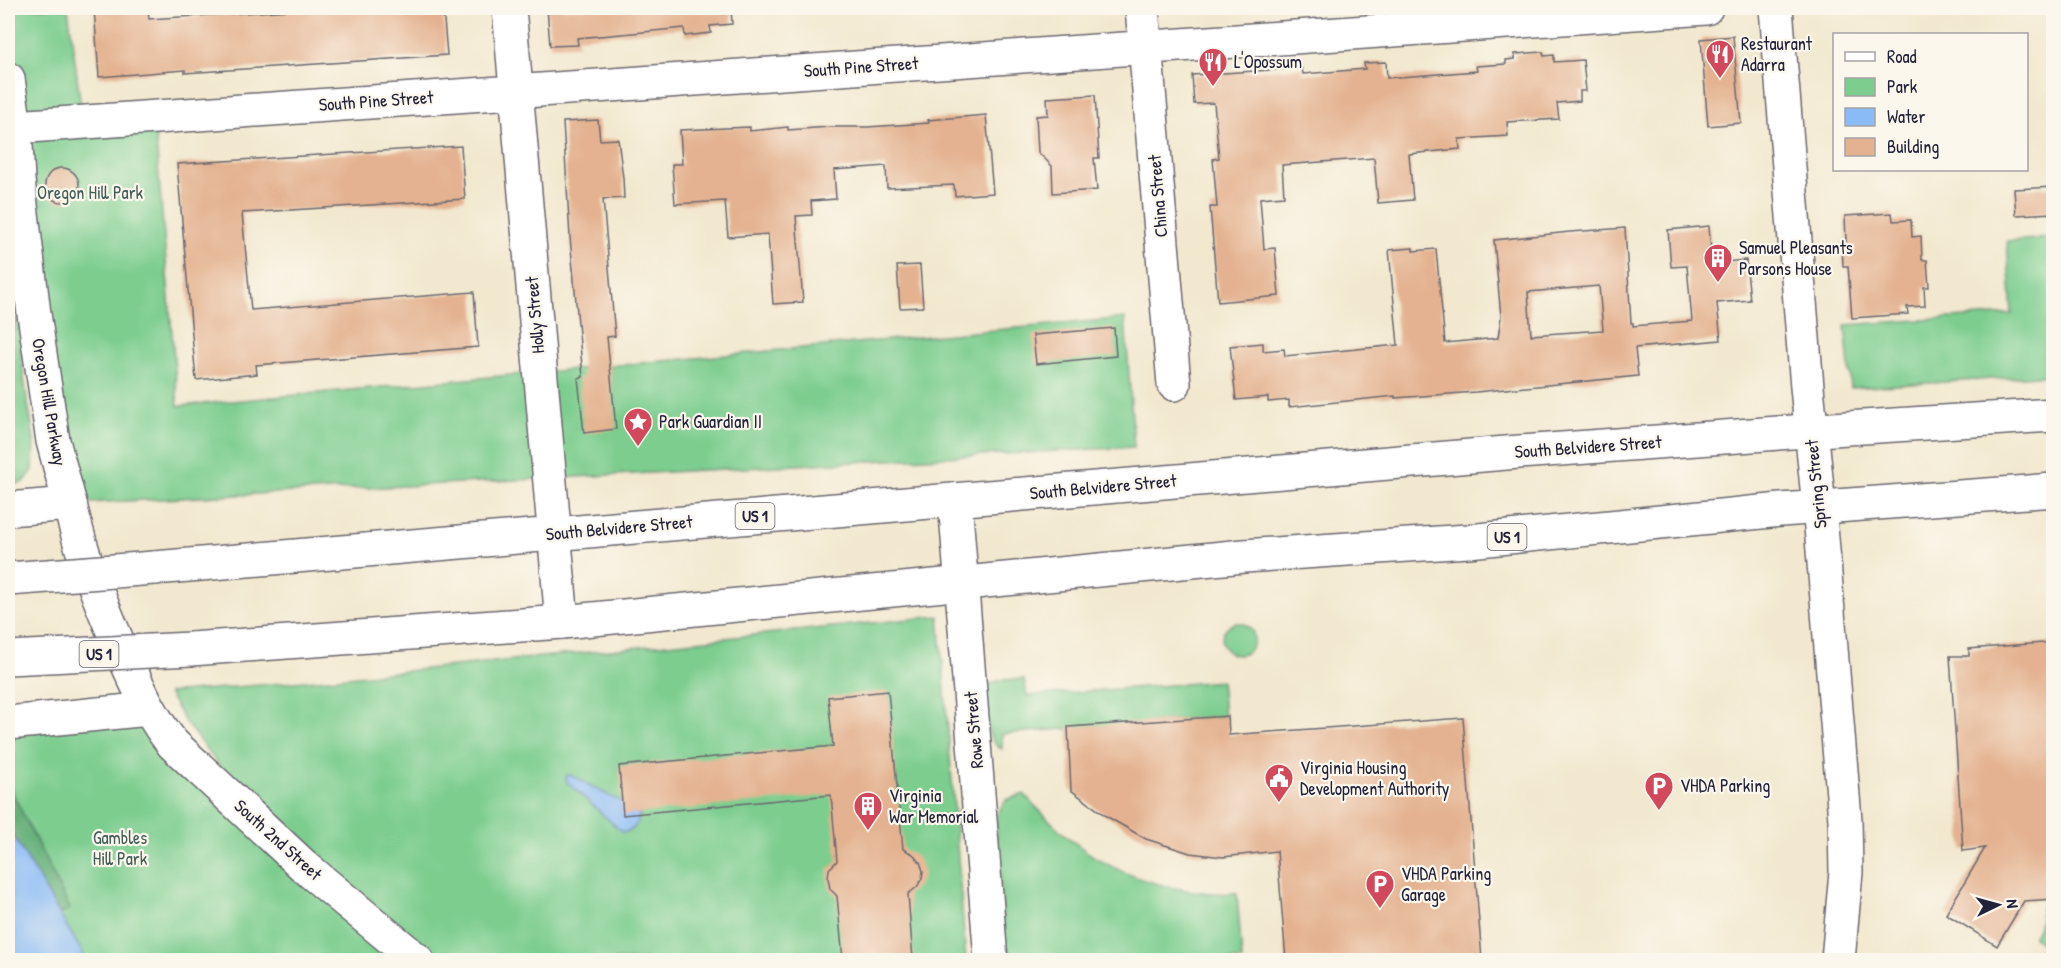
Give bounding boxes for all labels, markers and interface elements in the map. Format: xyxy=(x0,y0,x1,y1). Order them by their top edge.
place label: Restaurant Adarra xyxy=(1741,31,1813,77)
legend xyxy=(1833,33,2028,171)
restaurant icon: Restaurant Adarra xyxy=(1704,38,1736,80)
text: Road xyxy=(1887,44,1917,69)
restaurant icon: L'Opossum xyxy=(1197,46,1229,88)
place label: L'Opossum xyxy=(1234,49,1302,74)
street label: South Pine Street xyxy=(803,50,920,83)
text: Park xyxy=(1887,74,1918,99)
street label: South Pine Street xyxy=(318,84,435,117)
text: Water xyxy=(1887,104,1925,129)
text: Building xyxy=(1887,134,1939,159)
street label: China Street xyxy=(1141,153,1174,238)
park label: Oregon Hill Park xyxy=(37,180,144,205)
place label: Samuel Pleasants Parsons House xyxy=(1739,235,1853,281)
building icon: Samuel Pleasants Parsons House xyxy=(1702,242,1734,284)
street label: Holly Street xyxy=(519,275,550,355)
street label: Oregon Hill Parkway xyxy=(26,336,73,468)
place icon: Park Guardian II xyxy=(622,406,654,448)
place label: Park Guardian II xyxy=(659,409,762,434)
street label: South Belvidere Street xyxy=(1514,429,1663,464)
street label: Spring Street xyxy=(1798,438,1833,530)
street label: South Belvidere Street xyxy=(1029,468,1178,505)
road number: US 1 xyxy=(736,503,774,529)
street label: South Belvidere Street xyxy=(545,509,694,546)
road number: US 1 xyxy=(1488,524,1526,550)
road number: US 1 xyxy=(80,641,118,667)
street label: Rowe Street xyxy=(958,690,989,769)
place label: Virginia Housing Development Authority xyxy=(1300,755,1450,801)
public building icon: Virginia Housing Development Authority xyxy=(1263,762,1295,804)
parking icon: VHDA Parking xyxy=(1643,770,1675,812)
place label: VHDA Parking xyxy=(1680,773,1770,798)
place label: Virginia War Memorial xyxy=(889,783,979,829)
building icon: Virginia War Memorial xyxy=(852,790,884,832)
street label: South 2nd Street xyxy=(229,793,328,886)
park label: Gambles Hill Park xyxy=(93,825,148,871)
place label: VHDA Parking Garage xyxy=(1401,861,1491,907)
parking icon: VHDA Parking Garage xyxy=(1364,868,1396,910)
north arrow xyxy=(1968,875,2028,935)
text: N xyxy=(2002,898,2024,909)

